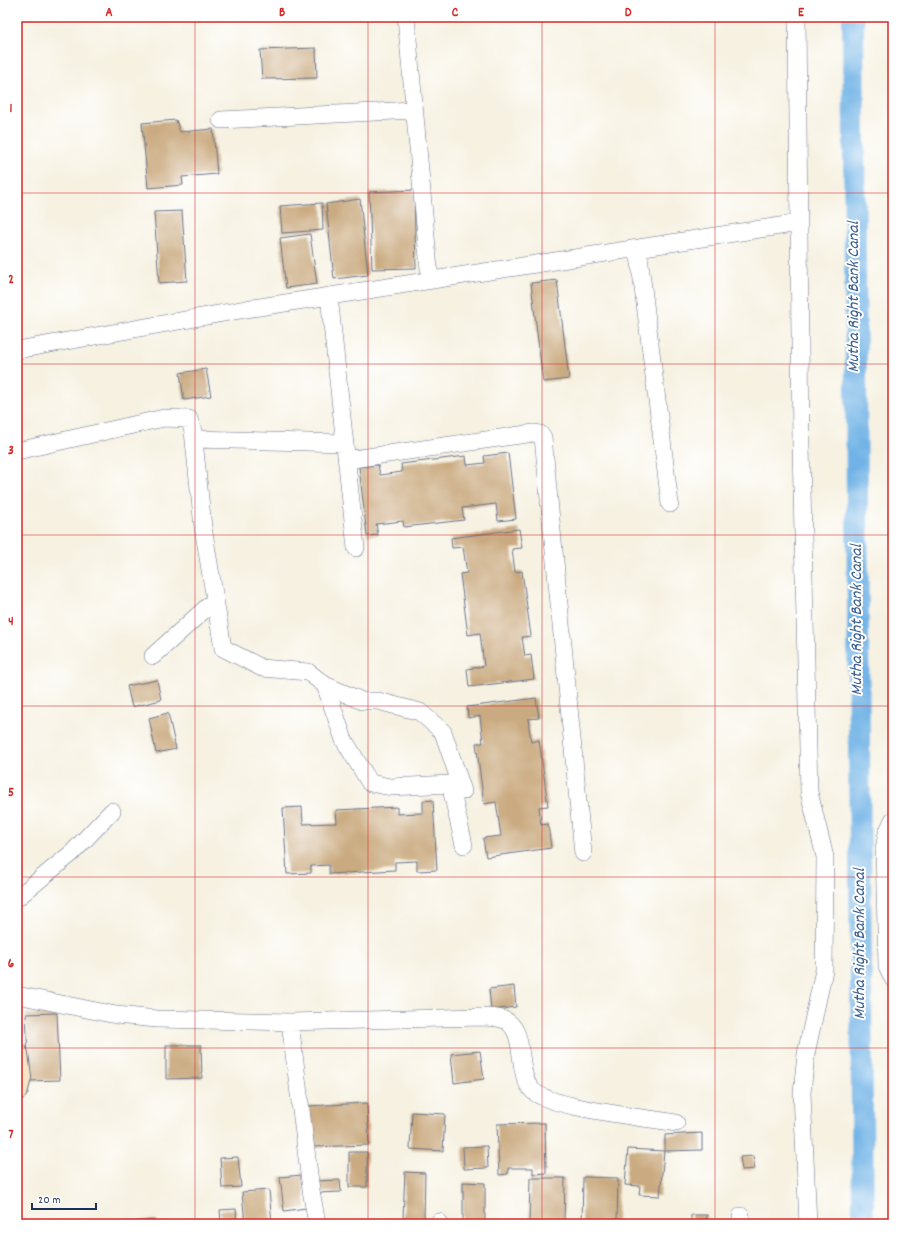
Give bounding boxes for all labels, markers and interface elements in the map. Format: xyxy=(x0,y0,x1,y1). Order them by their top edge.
text: A xyxy=(105,4,113,23)
text: B xyxy=(279,4,285,23)
text: C xyxy=(452,4,459,23)
text: D xyxy=(625,4,632,23)
text: E xyxy=(798,4,805,23)
text: 1 xyxy=(10,100,13,119)
water label: Mutha Right Bank Canal xyxy=(843,220,867,373)
text: 2 xyxy=(8,271,14,290)
text: 3 xyxy=(8,442,14,461)
water label: Mutha Right Bank Canal xyxy=(846,543,870,696)
text: 4 xyxy=(8,613,14,632)
text: 5 xyxy=(8,784,14,803)
water label: Mutha Right Bank Canal xyxy=(849,867,873,1020)
text: 6 xyxy=(8,955,15,974)
text: 7 xyxy=(9,1126,14,1145)
scale bar xyxy=(32,1185,96,1211)
text: 20 m xyxy=(38,1192,61,1209)

